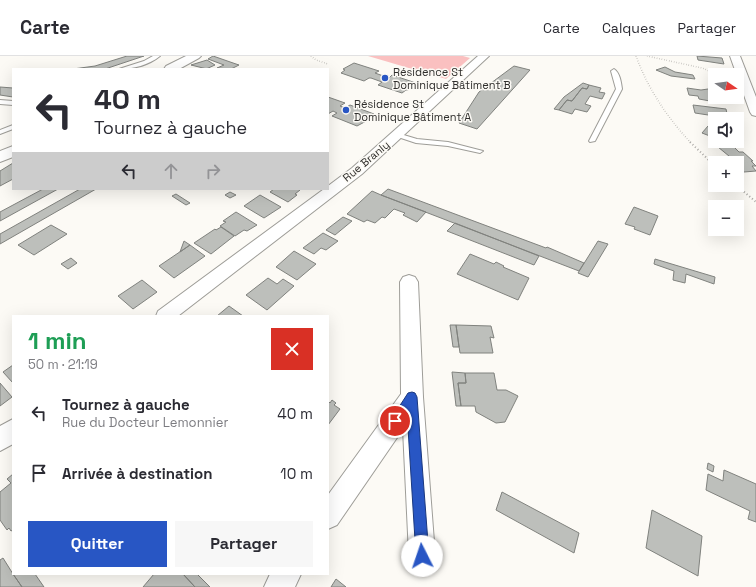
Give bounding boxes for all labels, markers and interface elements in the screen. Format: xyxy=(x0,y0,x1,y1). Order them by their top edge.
text: Carte xyxy=(20,15,70,40)
text: Carte xyxy=(543,19,580,37)
text: Calques xyxy=(602,19,656,37)
text: Partager xyxy=(678,19,736,37)
place label: Résidence St Dominique Bâtiment B xyxy=(393,65,511,92)
north arrow xyxy=(708,68,744,104)
map controls xyxy=(708,68,744,236)
marker: Résidence St Dominique Bâtiment B xyxy=(380,73,390,83)
text: 40 m xyxy=(94,81,161,117)
icon: left xyxy=(28,84,80,136)
place label: Résidence St Dominique Bâtiment A xyxy=(354,97,471,124)
marker: Résidence St Dominique Bâtiment A xyxy=(341,105,351,115)
button: sound xyxy=(708,112,744,148)
text: Tournez à gauche xyxy=(94,116,247,139)
street label: Rue Branly xyxy=(340,137,392,185)
button: + xyxy=(708,156,744,192)
icon: left xyxy=(118,160,140,182)
icon: ahead xyxy=(160,160,182,182)
icon: right xyxy=(202,160,224,182)
button: − xyxy=(708,200,744,236)
text: 1 min xyxy=(28,325,87,356)
button: close xyxy=(271,328,313,370)
text: 50 m · 21:19 xyxy=(28,356,98,373)
text: Tournez à gauche xyxy=(62,395,190,414)
icon: left xyxy=(28,402,50,424)
text: 40 m xyxy=(277,404,313,423)
pin xyxy=(378,404,412,438)
icon: arrive xyxy=(384,410,406,432)
text: Rue du Docteur Lemonnier xyxy=(62,414,228,431)
icon: arrive xyxy=(28,462,50,484)
text: Arrivée à destination xyxy=(62,464,212,483)
text: 10 m xyxy=(280,464,313,483)
button: Quitter xyxy=(28,521,167,567)
button: Partager xyxy=(175,521,313,567)
position arrow xyxy=(401,535,443,577)

